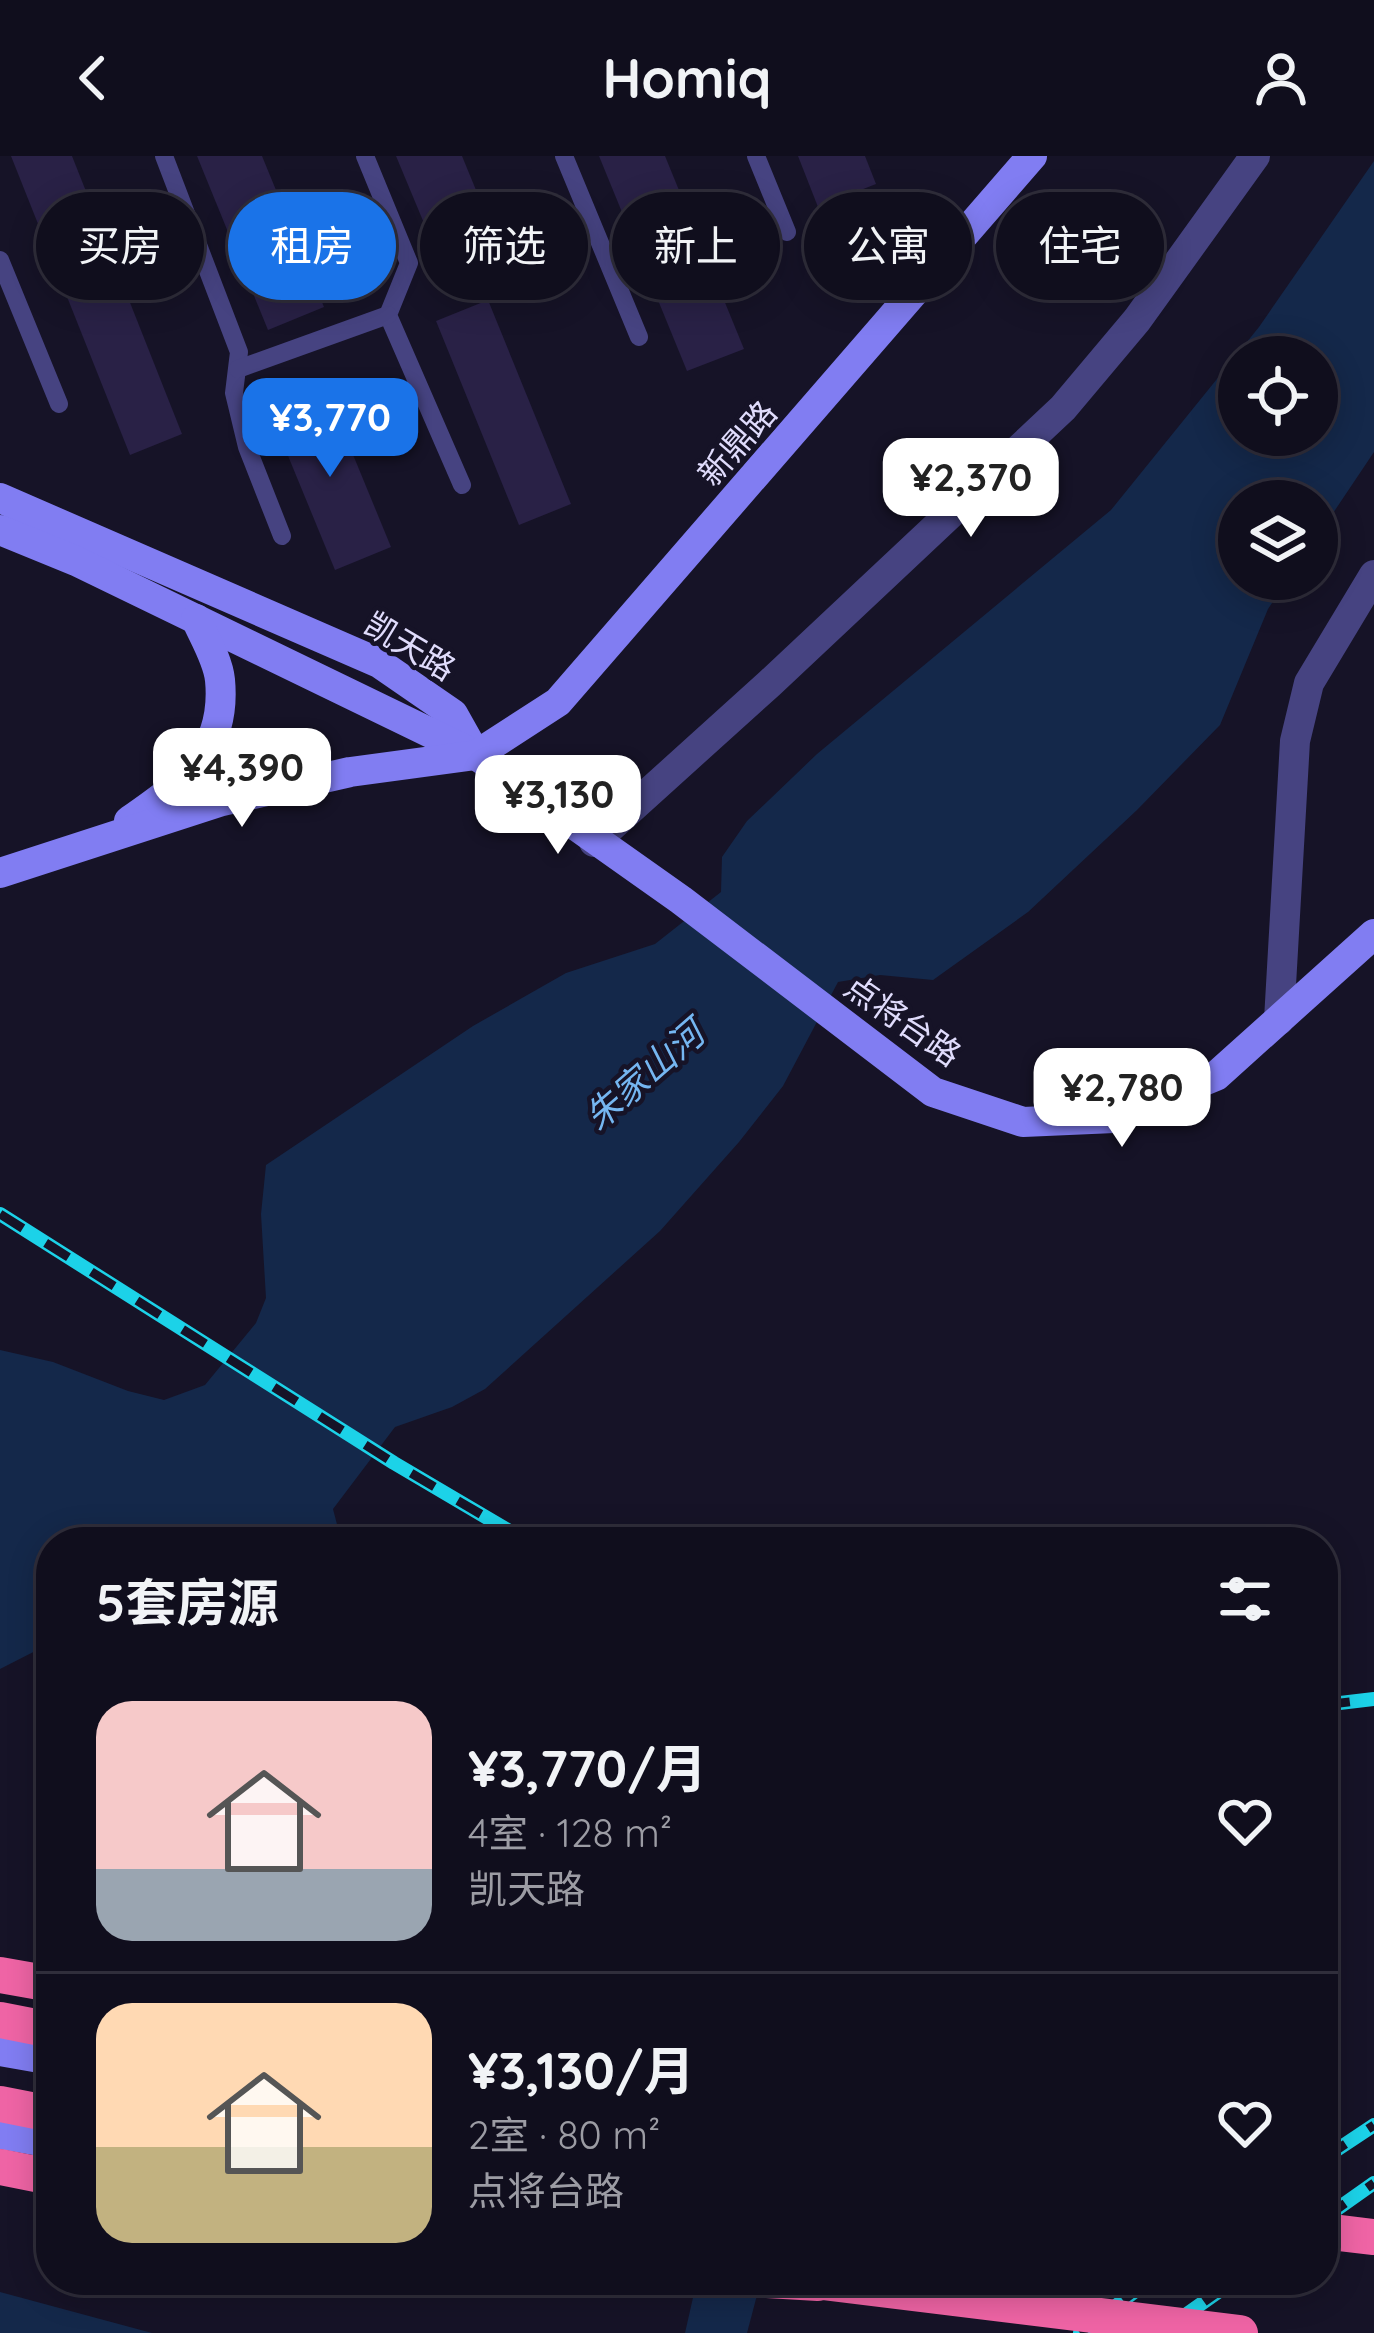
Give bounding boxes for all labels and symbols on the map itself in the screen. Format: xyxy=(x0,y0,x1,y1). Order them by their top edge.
pin: ¥3,770 xyxy=(232,378,428,480)
street label: 新鼎路 xyxy=(689,392,785,493)
pin: ¥2,370 xyxy=(873,438,1069,540)
street label: 凯天路 xyxy=(357,603,463,689)
pin: ¥4,390 xyxy=(144,728,340,830)
pin: ¥3,130 xyxy=(460,755,656,857)
street label: 点将台路 xyxy=(837,965,969,1074)
water label: 朱家山河 xyxy=(575,1006,717,1139)
pin: ¥2,780 xyxy=(1024,1048,1220,1150)

